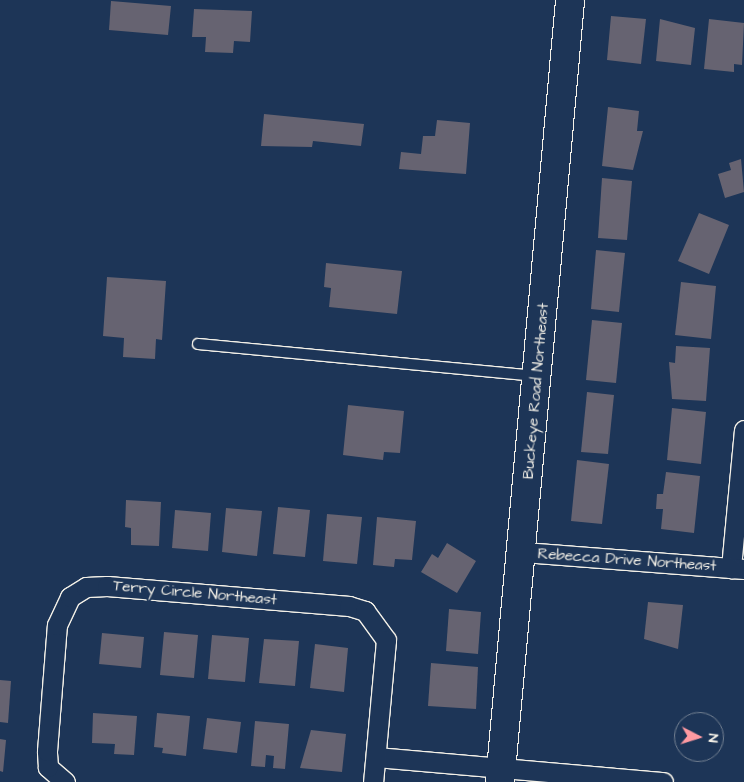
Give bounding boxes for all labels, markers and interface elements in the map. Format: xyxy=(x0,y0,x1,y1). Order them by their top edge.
street label: Buckeye Road Northeast xyxy=(519,302,553,480)
street label: Rebecca Drive Northeast xyxy=(537,545,717,575)
street label: Terry Circle Northeast xyxy=(112,577,278,609)
north arrow xyxy=(674,712,724,762)
text: N xyxy=(703,733,723,743)

